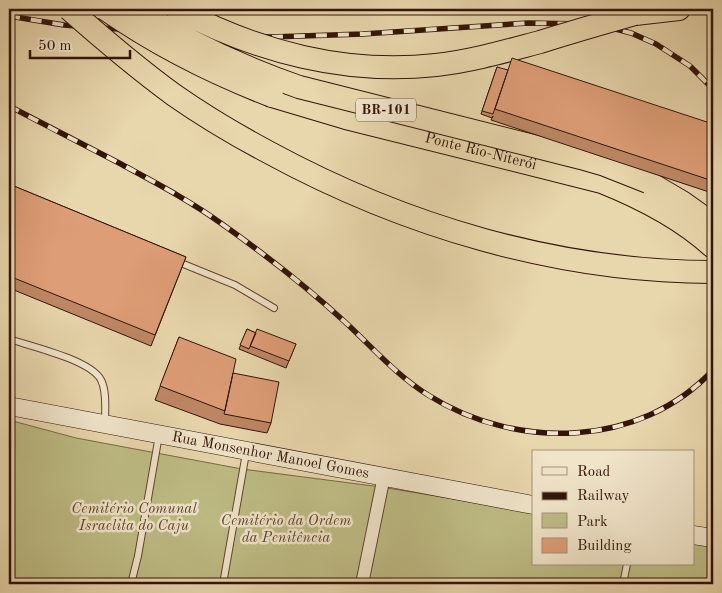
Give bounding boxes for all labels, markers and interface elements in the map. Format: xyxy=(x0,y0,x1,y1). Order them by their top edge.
scale bar xyxy=(30,28,130,60)
text: 50 m xyxy=(38,39,72,54)
road number: BR-101 xyxy=(356,98,416,122)
street label: Ponte Rio-Niterói xyxy=(423,130,538,173)
street label: Rua Monsenhor Manoel Gomes xyxy=(171,429,370,481)
legend xyxy=(532,450,694,566)
text: Road xyxy=(577,465,611,480)
text: Railway xyxy=(577,489,630,504)
park label: Cemitério Comunal Israelita do Caju xyxy=(71,502,197,534)
park label: Cemitério da Ordem da Penitência xyxy=(221,514,351,546)
text: Park xyxy=(577,515,608,530)
text: Building xyxy=(577,539,632,554)

